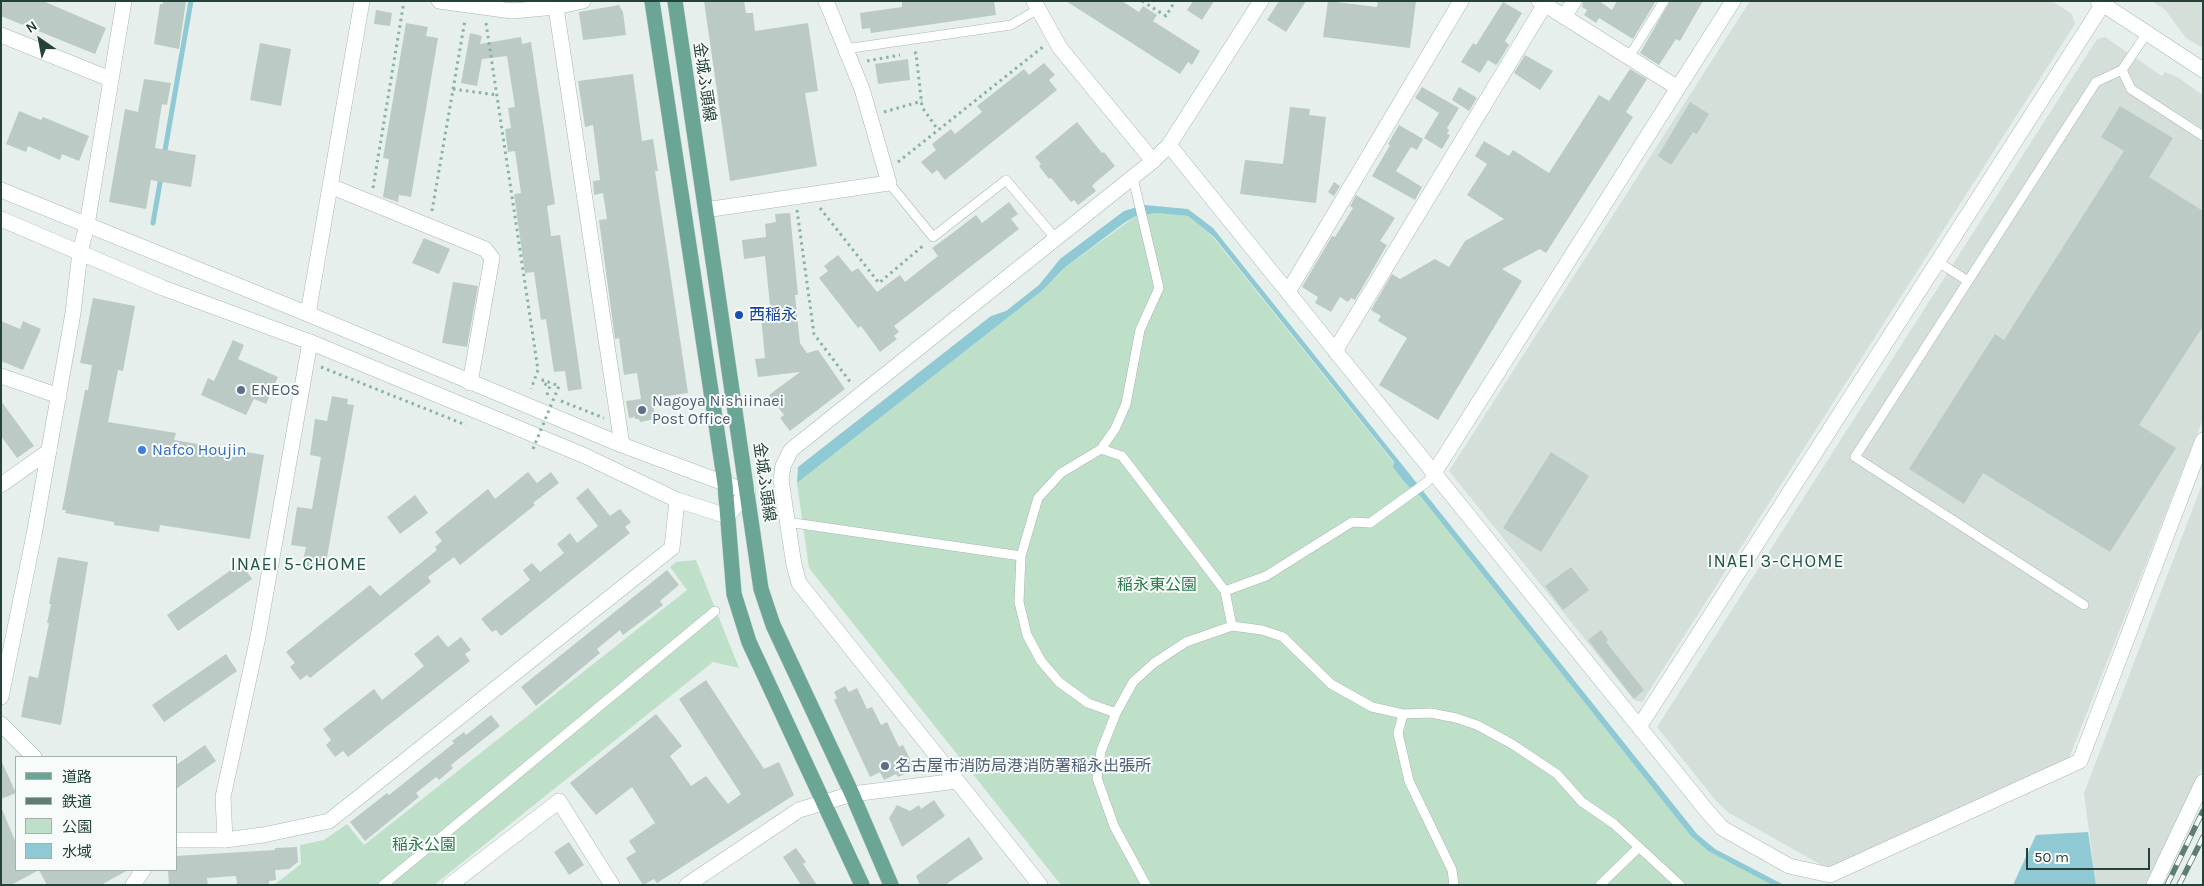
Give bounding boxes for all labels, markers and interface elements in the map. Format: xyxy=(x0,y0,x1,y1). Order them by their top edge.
north arrow xyxy=(15,15,65,65)
text: N xyxy=(23,17,40,37)
street label: 金城ふ頭線 xyxy=(689,41,719,123)
place label: 西稲永 xyxy=(749,305,797,325)
marker: 西稲永 xyxy=(733,309,745,321)
place label: ENEOS xyxy=(251,380,300,400)
marker: ENEOS xyxy=(235,384,247,396)
place label: Nagoya Nishiinaei Post Office xyxy=(652,391,784,429)
marker: Nagoya Nishiinaei Post Office xyxy=(636,404,648,416)
place label: Nafco Houjin xyxy=(152,440,246,460)
street label: 金城ふ頭線 xyxy=(749,441,779,523)
marker: Nafco Houjin xyxy=(136,444,148,456)
district label: INAEI 3-CHOME xyxy=(1706,551,1846,573)
district label: INAEI 5-CHOME xyxy=(229,554,369,576)
park label: 稲永東公園 xyxy=(1117,575,1197,595)
legend xyxy=(15,756,178,871)
place label: 名古屋市消防局港消防署稲永出張所 xyxy=(895,756,1151,776)
marker: 名古屋市消防局港消防署稲永出張所 xyxy=(879,760,891,772)
text: 道路 xyxy=(62,768,92,786)
text: 鉄道 xyxy=(62,793,92,811)
text: 公園 xyxy=(62,818,92,836)
park label: 稲永公園 xyxy=(392,835,456,855)
scale bar xyxy=(2029,838,2153,870)
text: 水域 xyxy=(62,843,92,861)
text: 50 m xyxy=(2034,848,2069,866)

